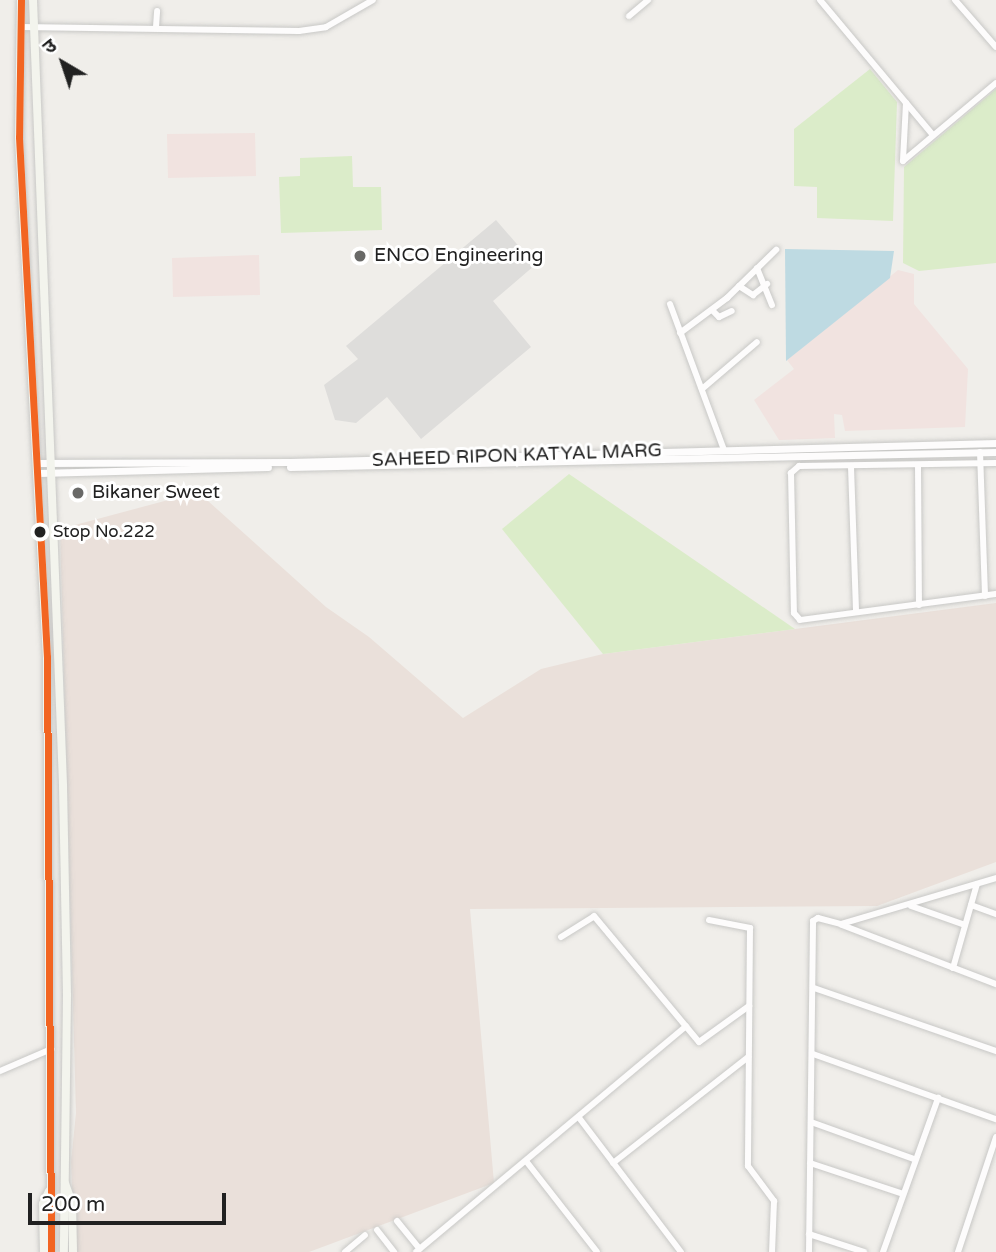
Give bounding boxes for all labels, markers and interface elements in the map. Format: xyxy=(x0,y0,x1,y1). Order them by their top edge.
north arrow xyxy=(28,28,98,98)
text: उ xyxy=(39,35,61,59)
place label: ENCO Engineering xyxy=(374,245,543,267)
marker: ENCO Engineering xyxy=(352,248,368,264)
street label: SAHEED RIPON KATYAL MARG xyxy=(372,440,662,472)
place label: Bikaner Sweet xyxy=(92,482,220,504)
marker: Bikaner Sweet xyxy=(70,485,86,501)
place label: Stop No.222 xyxy=(53,522,155,542)
marker: Stop No.222 xyxy=(33,525,47,539)
scale bar xyxy=(32,1178,229,1222)
text: 200 m xyxy=(41,1192,105,1217)

